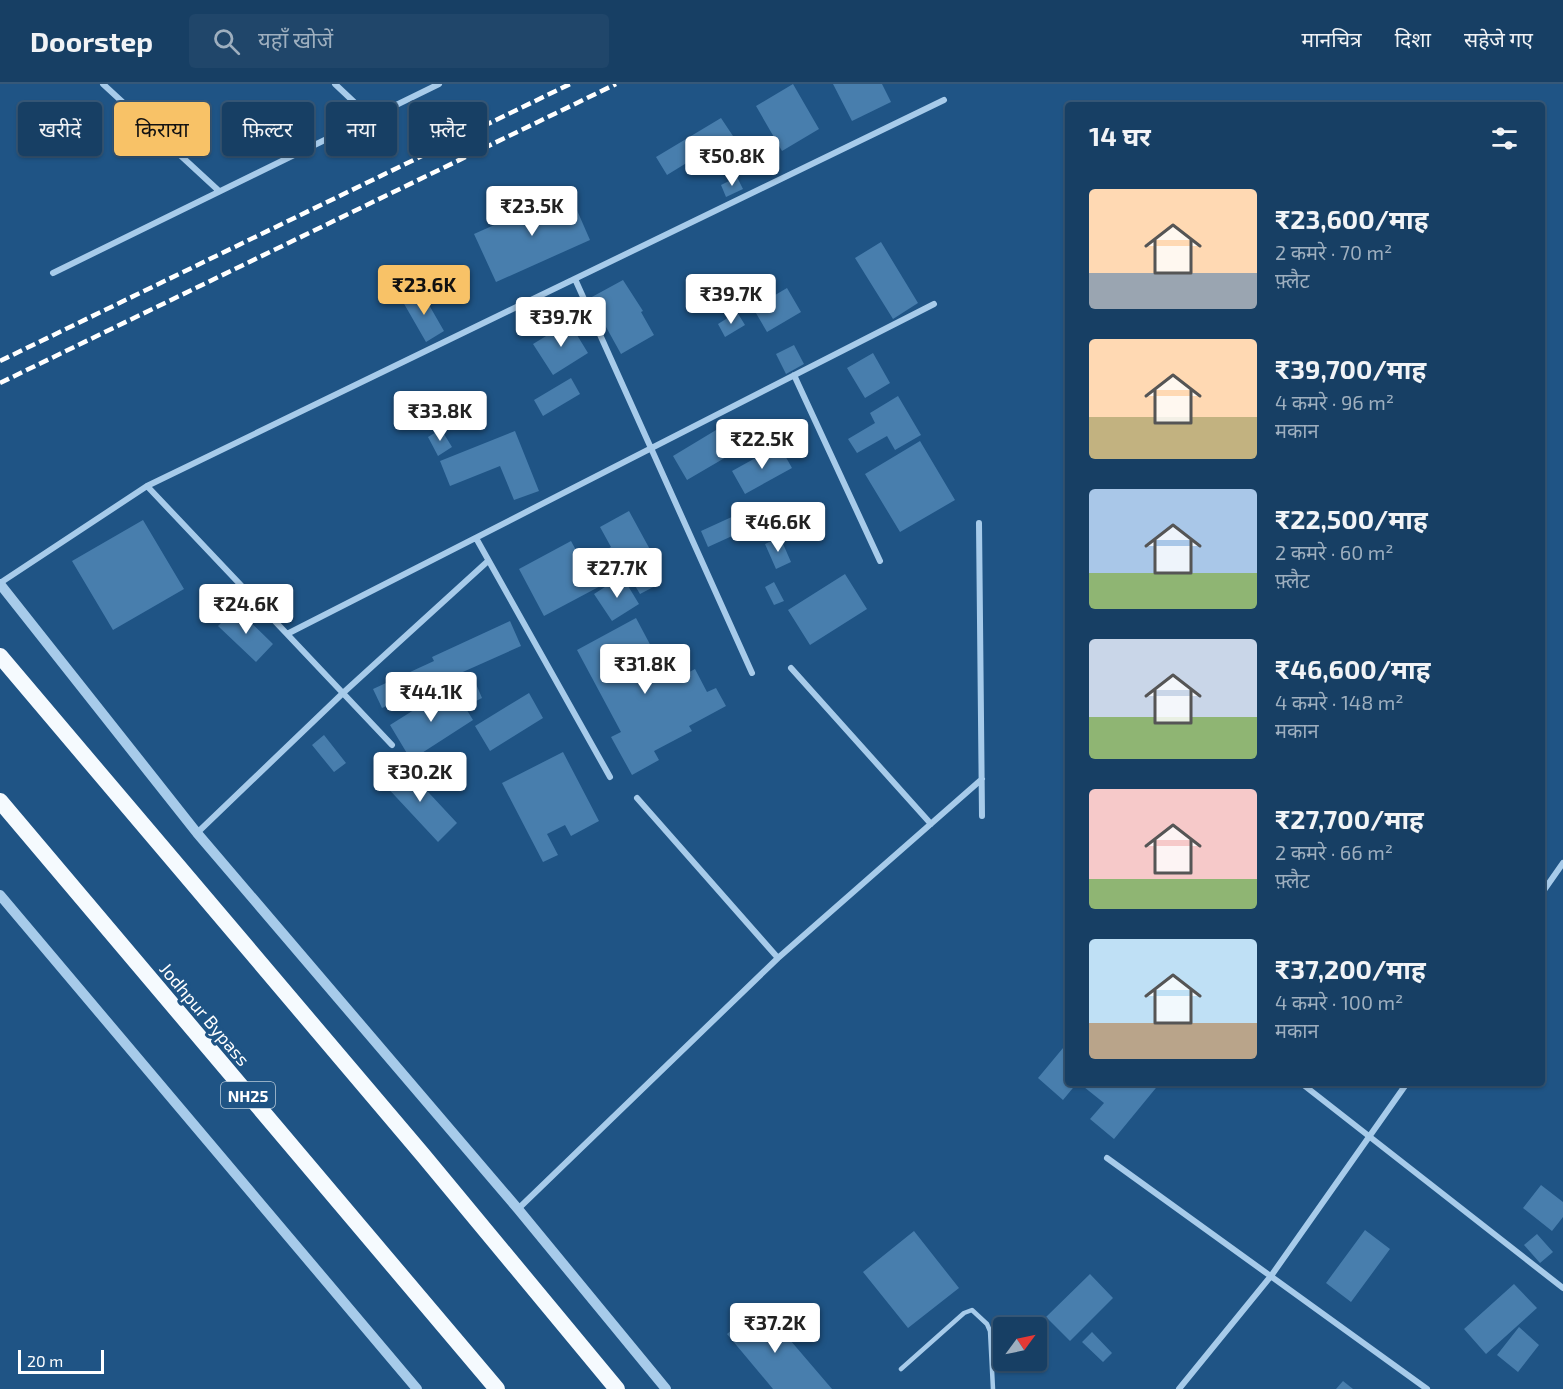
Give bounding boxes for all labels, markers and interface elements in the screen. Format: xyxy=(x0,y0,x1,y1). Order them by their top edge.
search box xyxy=(189,14,609,68)
text: Doorstep xyxy=(30,24,153,58)
icon: search xyxy=(210,25,243,58)
text: यहाँ खोजें xyxy=(258,26,333,52)
text: मानचित्र xyxy=(1302,26,1362,51)
text: दिशा xyxy=(1395,26,1431,51)
text: सहेजे गए xyxy=(1464,26,1533,51)
chip: खरीदें xyxy=(18,102,102,156)
chip: किराया xyxy=(114,102,210,156)
chip: फ़िल्टर xyxy=(222,102,314,156)
chip: नया xyxy=(326,102,397,156)
chip: फ़्लैट xyxy=(409,102,487,156)
text: 14 घर xyxy=(1089,120,1151,151)
icon: filters xyxy=(1488,122,1521,155)
pin: ₹50.8K xyxy=(683,136,781,187)
text: ₹50.8K xyxy=(699,143,765,167)
pin: ₹23.5K xyxy=(483,186,581,237)
text: ₹23.5K xyxy=(500,193,564,217)
text: ₹23,600/माह xyxy=(1275,203,1428,234)
icon: home xyxy=(1137,213,1209,285)
text: 2 कमरे · 70 m² xyxy=(1275,240,1392,264)
pin: ₹23.6K xyxy=(375,265,473,316)
text: फ़्लैट xyxy=(1275,268,1310,292)
text: ₹23.6K xyxy=(392,272,456,296)
pin: ₹39.7K xyxy=(682,274,780,325)
text: ₹39.7K xyxy=(700,281,762,305)
pin: ₹39.7K xyxy=(512,297,610,348)
text: ₹39.7K xyxy=(530,304,592,328)
text: ₹39,700/माह xyxy=(1275,353,1426,384)
icon: home xyxy=(1137,363,1209,435)
text: 4 कमरे · 96 m² xyxy=(1275,390,1394,414)
pin: ₹33.8K xyxy=(391,391,489,442)
text: ₹33.8K xyxy=(408,398,472,422)
text: मकान xyxy=(1275,418,1319,442)
pin: ₹22.5K xyxy=(713,419,811,470)
text: ₹22.5K xyxy=(730,426,794,450)
pin: ₹46.6K xyxy=(729,502,827,553)
text: ₹22,500/माह xyxy=(1275,503,1428,534)
text: ₹46.6K xyxy=(745,509,811,533)
icon: home xyxy=(1137,513,1209,585)
text: 2 कमरे · 60 m² xyxy=(1275,540,1394,564)
pin: ₹27.7K xyxy=(568,548,666,599)
text: ₹27.7K xyxy=(587,555,647,579)
text: फ़्लैट xyxy=(1275,568,1310,592)
pin: ₹24.6K xyxy=(197,584,295,635)
text: ₹24.6K xyxy=(213,591,279,615)
pin: ₹31.8K xyxy=(596,644,694,695)
text: ₹31.8K xyxy=(614,651,676,675)
text: ₹46,600/माह xyxy=(1275,653,1430,684)
icon: home xyxy=(1137,663,1209,735)
pin: ₹44.1K xyxy=(382,672,480,723)
text: ₹44.1K xyxy=(400,679,462,703)
text: 4 कमरे · 148 m² xyxy=(1275,690,1404,714)
text: मकान xyxy=(1275,718,1319,742)
pin: ₹30.2K xyxy=(371,752,469,803)
text: ₹30.2K xyxy=(388,759,452,783)
text: ₹27,700/माह xyxy=(1275,803,1424,834)
icon: home xyxy=(1137,813,1209,885)
text: 2 कमरे · 66 m² xyxy=(1275,840,1393,864)
text: फ़्लैट xyxy=(1275,868,1310,892)
text: ₹37,200/माह xyxy=(1275,953,1426,984)
street label: Jodhpur Bypass xyxy=(155,958,255,1070)
icon: home xyxy=(1137,963,1209,1035)
text: 4 कमरे · 100 m² xyxy=(1275,990,1403,1014)
text: मकान xyxy=(1275,1018,1319,1042)
road number: NH25 xyxy=(221,1082,275,1108)
pin: ₹37.2K xyxy=(726,1303,824,1354)
text: ₹37.2K xyxy=(744,1310,806,1334)
north arrow xyxy=(993,1317,1047,1371)
map controls xyxy=(993,1317,1047,1371)
scale bar xyxy=(18,1347,104,1374)
text: 20 m xyxy=(27,1351,63,1370)

